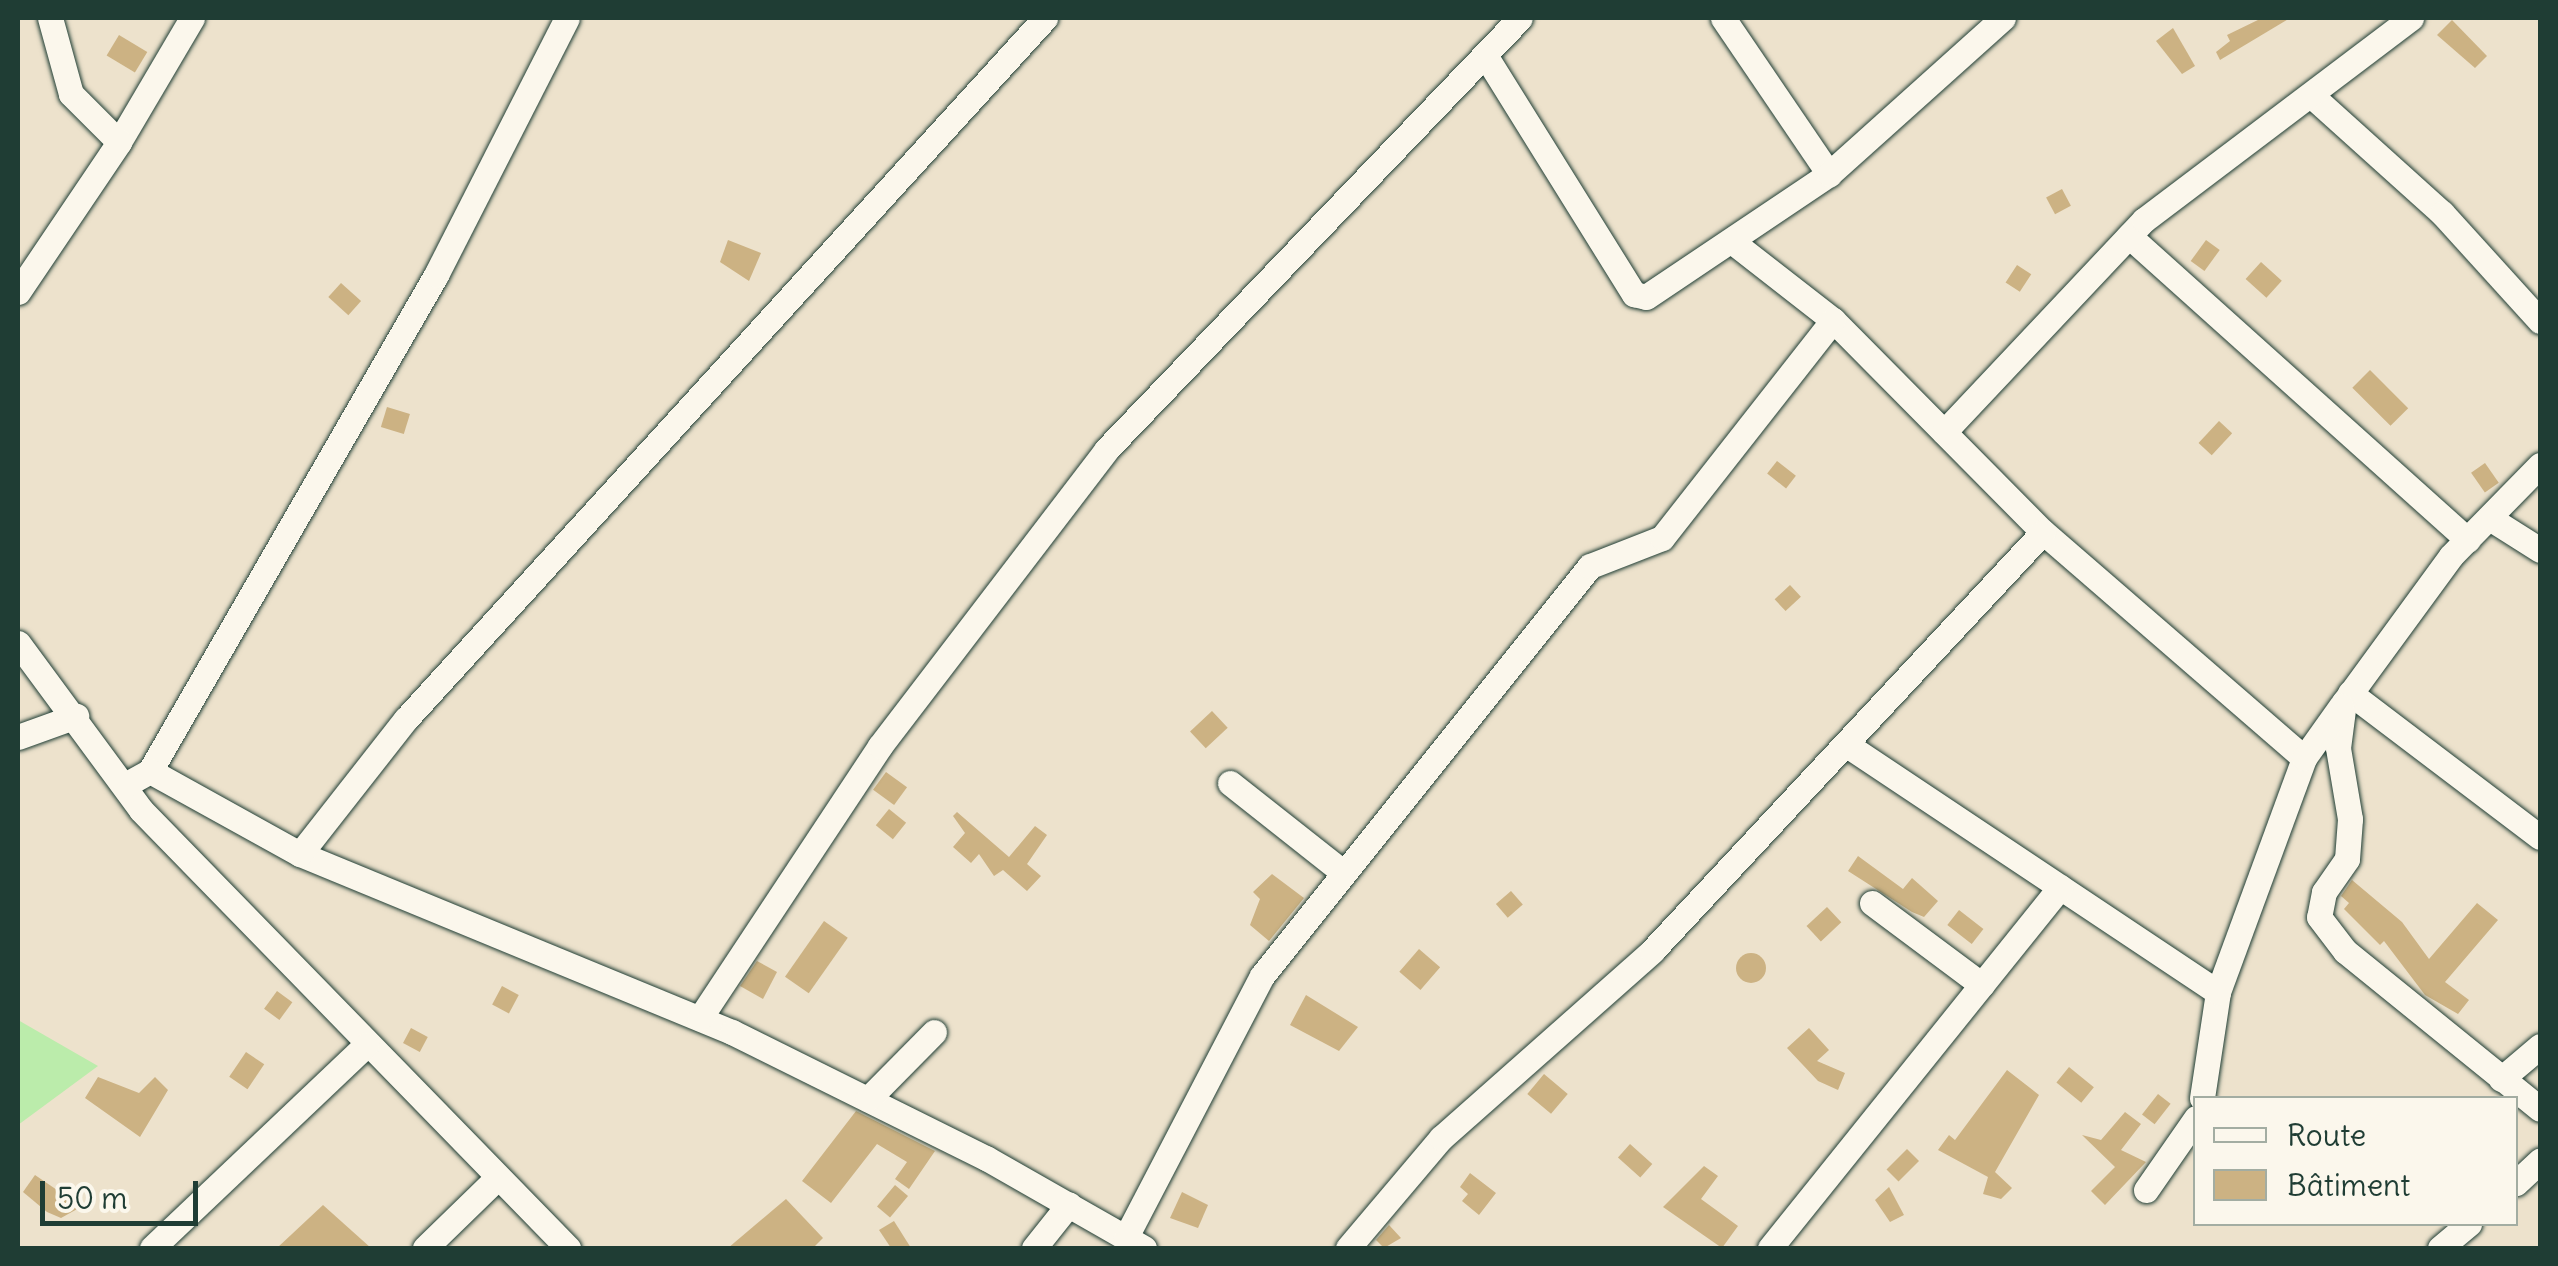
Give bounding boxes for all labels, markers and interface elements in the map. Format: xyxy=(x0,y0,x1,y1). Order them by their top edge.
legend xyxy=(2193,1096,2518,1226)
text: Route xyxy=(2287,1116,2366,1154)
scale bar xyxy=(45,1161,202,1223)
text: Bâtiment xyxy=(2287,1166,2410,1204)
text: 50 m xyxy=(57,1179,127,1217)

